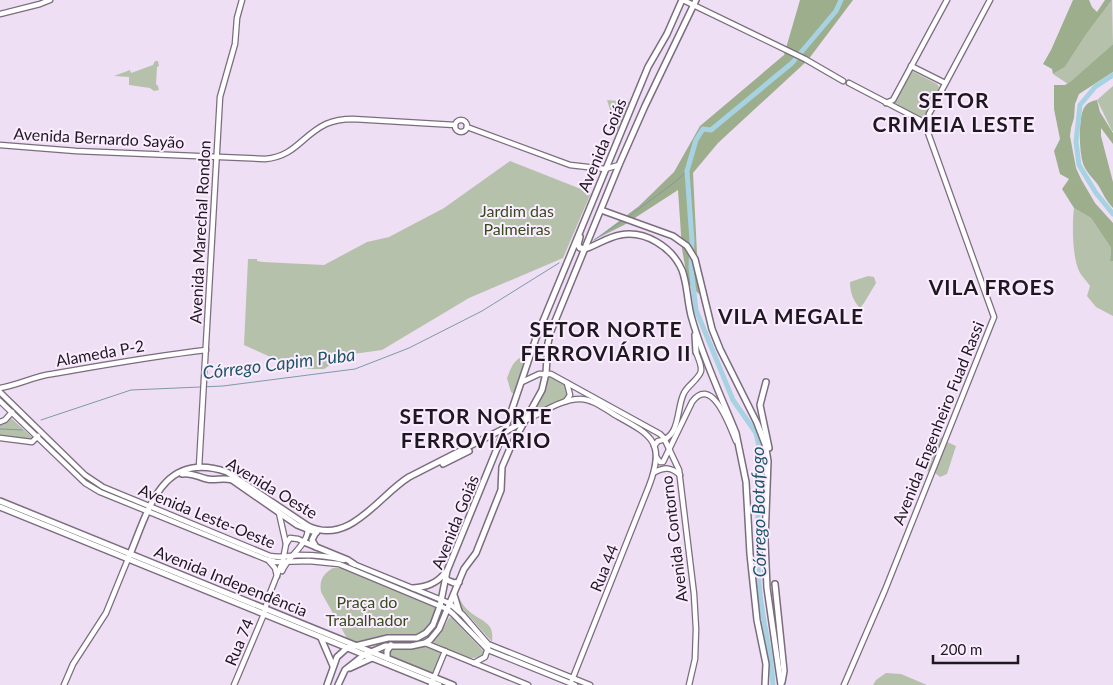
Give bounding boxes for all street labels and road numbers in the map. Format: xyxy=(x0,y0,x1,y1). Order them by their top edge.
street label: Avenida Goiás xyxy=(573,95,630,194)
street label: Avenida Bernardo Sayão xyxy=(13,124,185,151)
street label: Avenida Marechal Rondon xyxy=(185,140,214,324)
street label: Avenida Engenheiro Fuad Rassi xyxy=(888,318,987,527)
street label: Alameda P-2 xyxy=(54,335,146,370)
street label: Avenida Oeste xyxy=(223,453,321,522)
street label: Avenida Goiás xyxy=(427,472,482,572)
street label: Avenida Contorno xyxy=(656,475,691,603)
street label: Avenida Leste-Oeste xyxy=(136,479,278,552)
street label: Avenida Independência xyxy=(152,541,310,620)
street label: Rua 44 xyxy=(586,541,622,594)
street label: Rua 74 xyxy=(220,615,257,668)

